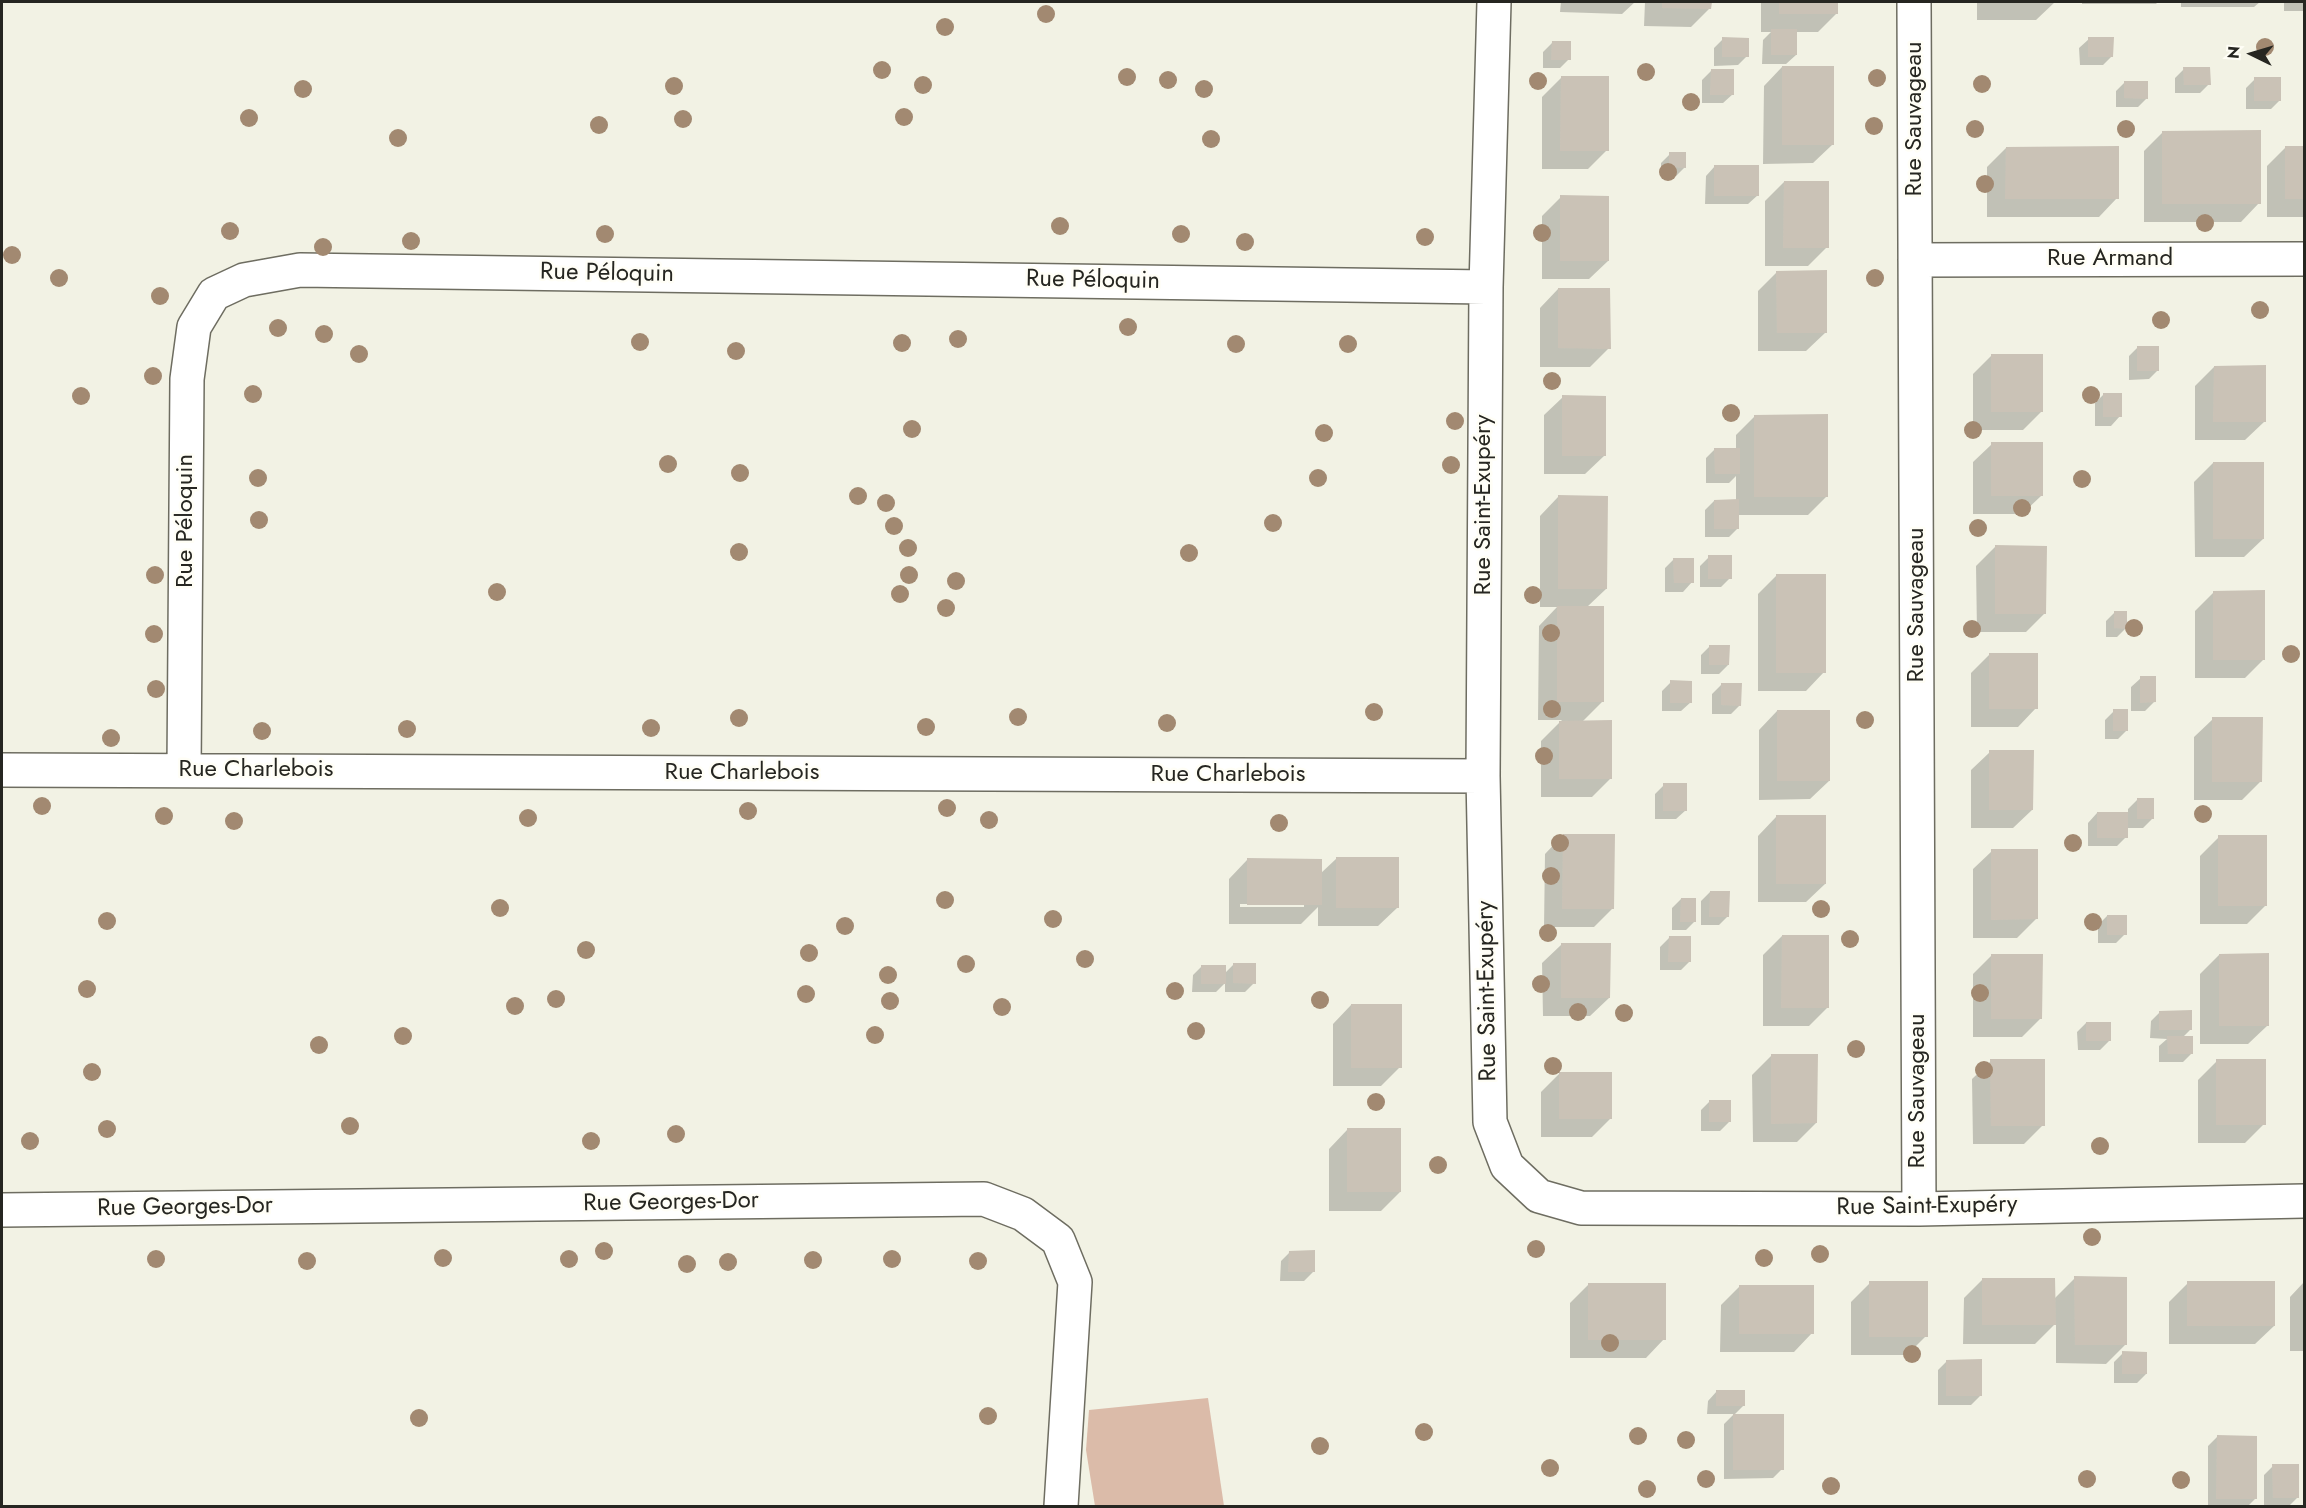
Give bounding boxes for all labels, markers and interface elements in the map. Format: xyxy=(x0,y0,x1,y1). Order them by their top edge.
north arrow xyxy=(2222,24,2282,84)
street label: Rue Sauvageau xyxy=(1901,41,1929,197)
text: N xyxy=(2222,45,2246,60)
street label: Rue Armand xyxy=(2047,245,2173,273)
street label: Rue Péloquin xyxy=(540,258,674,290)
street label: Rue Péloquin xyxy=(1026,265,1160,297)
street label: Rue Saint-Exupéry xyxy=(1470,414,1498,596)
street label: Rue Péloquin xyxy=(172,454,200,588)
street label: Rue Sauvageau xyxy=(1903,527,1931,683)
street label: Rue Charlebois xyxy=(179,756,333,784)
street label: Rue Charlebois xyxy=(665,759,819,787)
street label: Rue Charlebois xyxy=(1151,761,1305,789)
street label: Rue Saint-Exupéry xyxy=(1472,900,1504,1082)
street label: Rue Sauvageau xyxy=(1904,1013,1932,1169)
street label: Rue Georges-Dor xyxy=(583,1187,759,1219)
street label: Rue Saint-Exupéry xyxy=(1836,1191,2018,1223)
street label: Rue Georges-Dor xyxy=(97,1192,273,1224)

